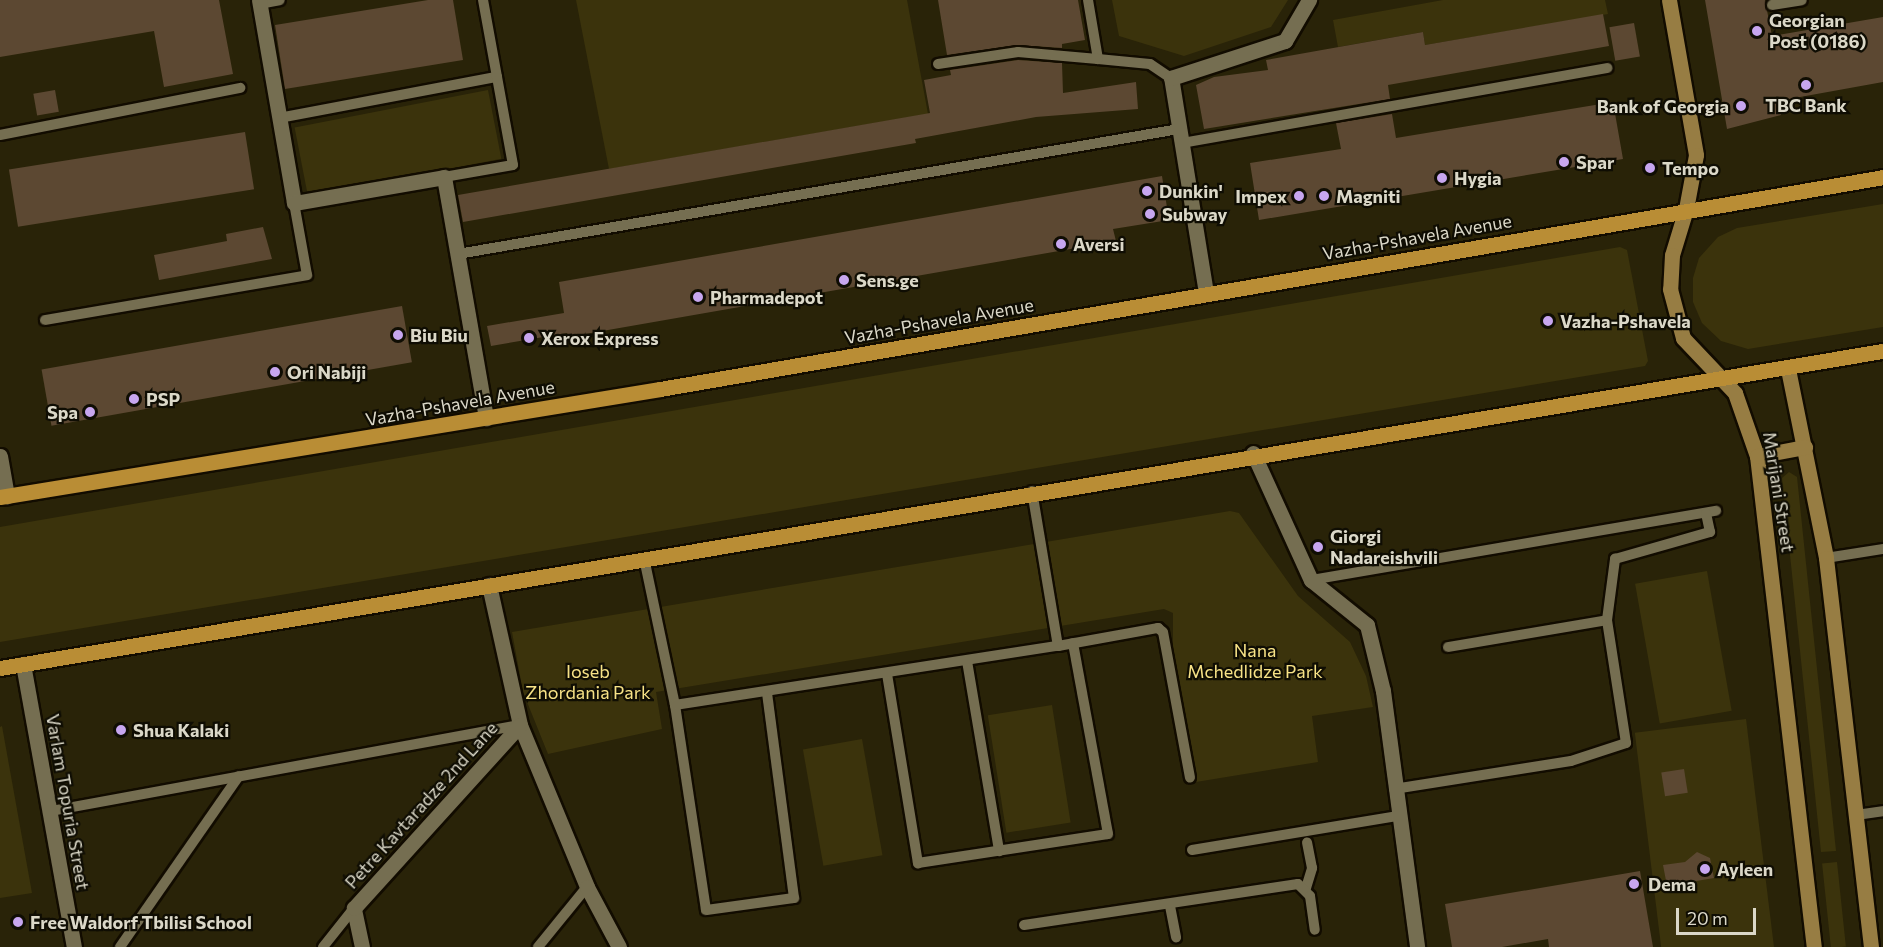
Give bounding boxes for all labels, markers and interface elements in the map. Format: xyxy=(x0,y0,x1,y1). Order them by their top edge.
place label: Georgian Post (0186) xyxy=(1769,10,1866,52)
marker: Georgian Post (0186) xyxy=(1750,24,1764,38)
marker: TBC Bank xyxy=(1799,78,1813,92)
place label: TBC Bank xyxy=(1765,94,1847,116)
place label: Bank of Georgia xyxy=(1597,95,1729,117)
marker: Bank of Georgia xyxy=(1734,99,1748,113)
place label: Spar xyxy=(1576,151,1614,173)
marker: Spar xyxy=(1557,155,1571,169)
place label: Tempo xyxy=(1662,157,1719,179)
marker: Tempo xyxy=(1643,161,1657,175)
place label: Hygia xyxy=(1454,167,1501,189)
marker: Hygia xyxy=(1435,171,1449,185)
place label: Dunkin' xyxy=(1159,180,1223,202)
marker: Dunkin' xyxy=(1140,184,1154,198)
place label: Impex xyxy=(1235,185,1287,207)
place label: Magniti xyxy=(1336,185,1401,207)
marker: Impex xyxy=(1292,189,1306,203)
marker: Magniti xyxy=(1317,189,1331,203)
place label: Subway xyxy=(1162,203,1227,225)
marker: Subway xyxy=(1143,207,1157,221)
street label: Vazha-Pshavela Avenue xyxy=(1321,210,1513,264)
place label: Aversi xyxy=(1073,233,1125,255)
marker: Aversi xyxy=(1054,237,1068,251)
place label: Sens.ge xyxy=(856,269,919,291)
marker: Sens.ge xyxy=(837,273,851,287)
place label: Pharmadepot xyxy=(710,286,823,308)
marker: Pharmadepot xyxy=(691,290,705,304)
street label: Vazha-Pshavela Avenue xyxy=(843,294,1035,348)
place label: Vazha-Pshavela xyxy=(1560,310,1691,332)
marker: Vazha-Pshavela xyxy=(1541,314,1555,328)
place label: Biu Biu xyxy=(410,324,468,346)
place label: Xerox Express xyxy=(541,327,659,349)
marker: Biu Biu xyxy=(391,328,405,342)
marker: Xerox Express xyxy=(522,331,536,345)
place label: Ori Nabiji xyxy=(287,361,366,383)
marker: Ori Nabiji xyxy=(268,365,282,379)
street label: Vazha-Pshavela Avenue xyxy=(364,376,556,430)
place label: PSP xyxy=(146,388,180,410)
marker: PSP xyxy=(127,392,141,406)
place label: Spa xyxy=(47,401,78,423)
marker: Spa xyxy=(83,405,97,419)
street label: Marijani Street xyxy=(1759,430,1799,554)
place label: Giorgi Nadareishvili xyxy=(1330,526,1438,568)
marker: Giorgi Nadareishvili xyxy=(1311,540,1325,554)
park label: Nana Mchedlidze Park xyxy=(1187,640,1323,682)
park label: Ioseb Zhordania Park xyxy=(525,661,651,704)
street label: Varlam Topuria Street xyxy=(42,712,94,892)
street label: Petre Kavtaradze 2nd Lane xyxy=(340,717,502,893)
place label: Shua Kalaki xyxy=(133,719,229,741)
marker: Shua Kalaki xyxy=(114,723,128,737)
place label: Ayleen xyxy=(1717,858,1773,880)
marker: Ayleen xyxy=(1698,862,1712,876)
place label: Dema xyxy=(1648,873,1696,895)
marker: Dema xyxy=(1625,875,1643,893)
scale bar xyxy=(1679,896,1758,934)
text: 20 m xyxy=(1687,907,1728,929)
place label: Free Waldorf Tbilisi School xyxy=(30,911,252,933)
marker: Free Waldorf Tbilisi School xyxy=(11,915,25,929)

